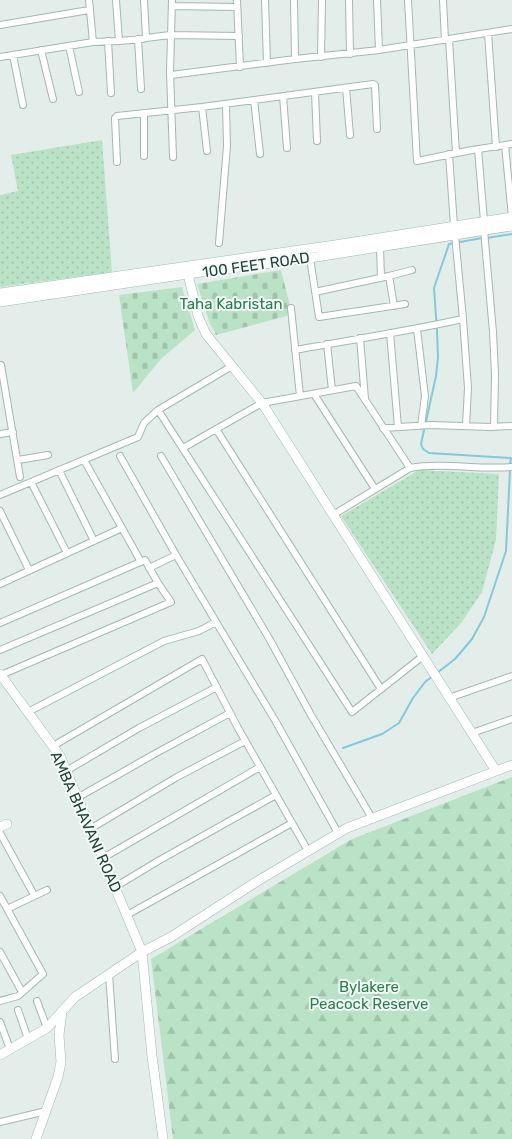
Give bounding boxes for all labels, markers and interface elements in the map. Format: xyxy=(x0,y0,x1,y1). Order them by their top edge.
street label: 100 FEET ROAD xyxy=(201,249,311,281)
park label: Taha Kabristan xyxy=(180,295,283,313)
street label: AMBA BHAVANI ROAD xyxy=(47,749,125,895)
park label: Bylakere Peacock Reserve xyxy=(310,978,428,1013)

